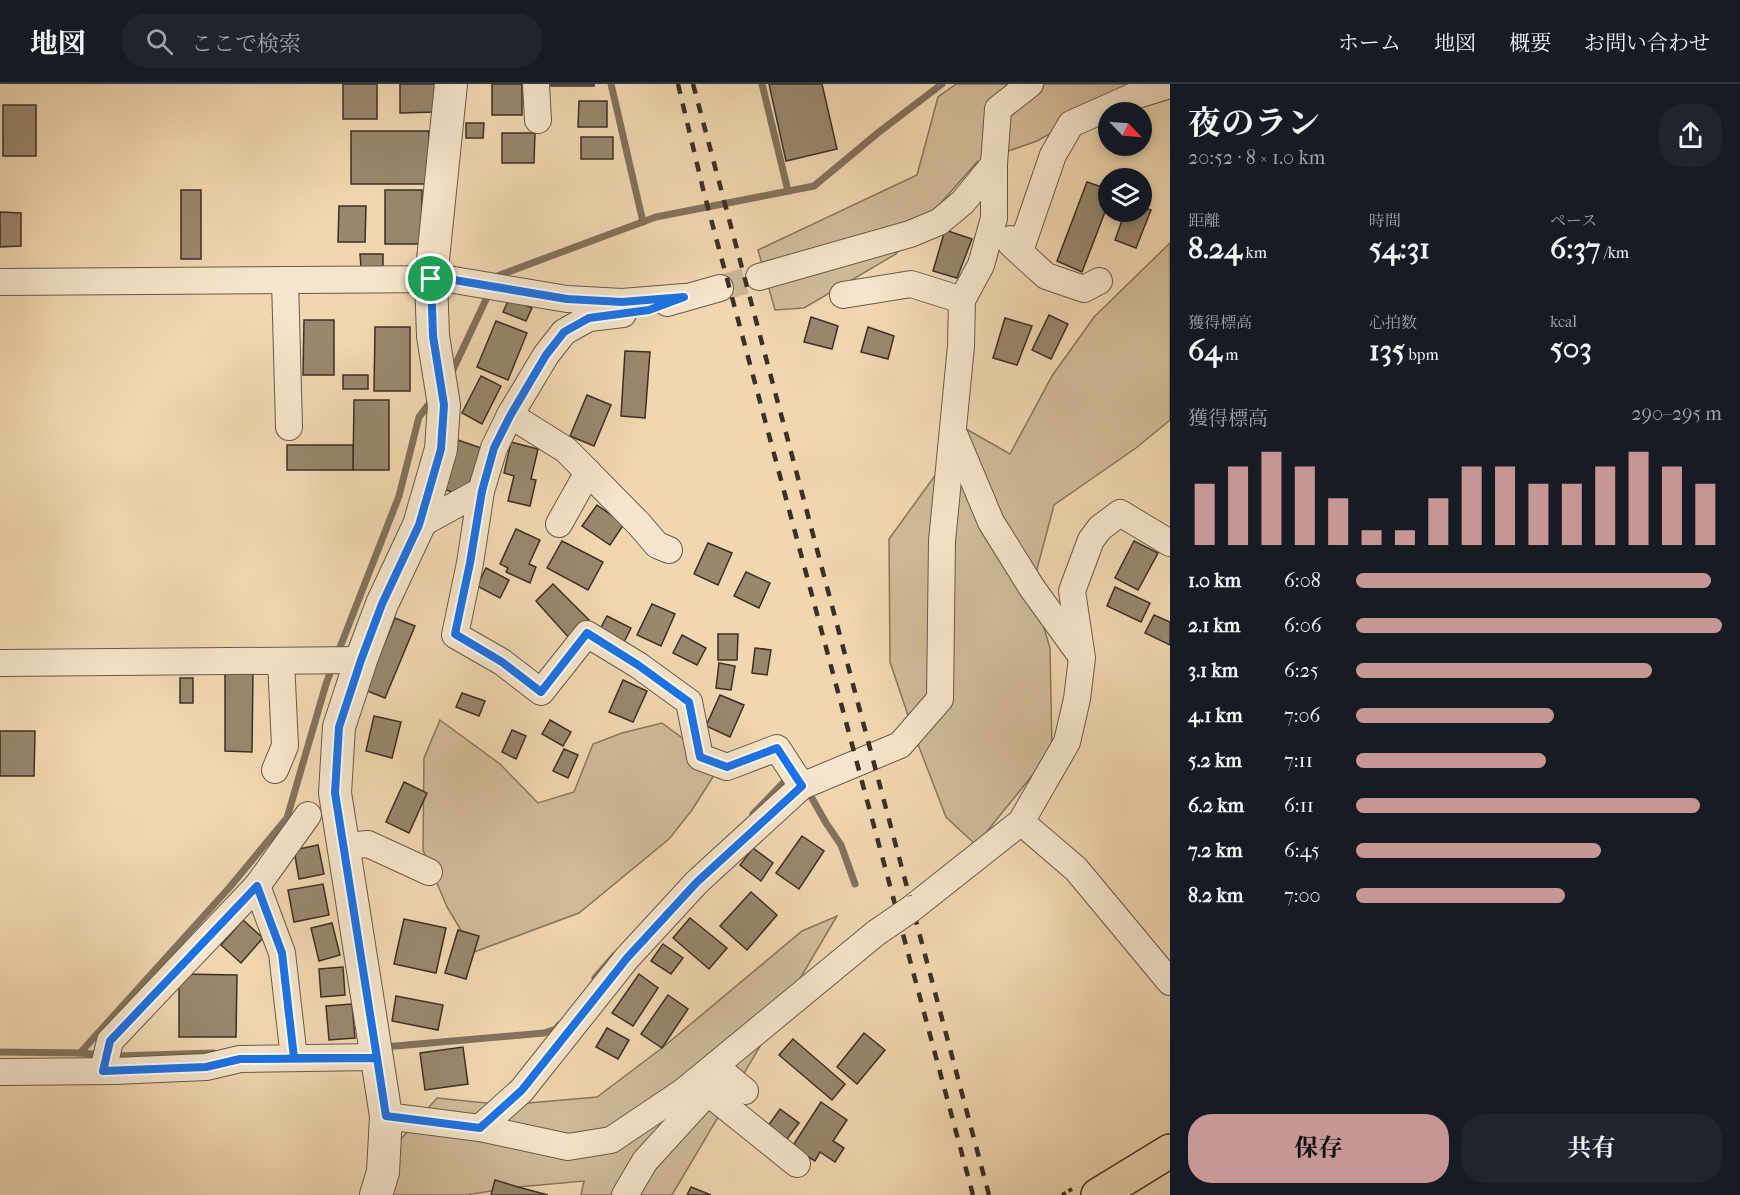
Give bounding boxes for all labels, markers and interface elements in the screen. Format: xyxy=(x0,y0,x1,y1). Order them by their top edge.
search box xyxy=(122,14,542,68)
icon: search xyxy=(143,25,176,58)
text: 地図 xyxy=(30,27,86,60)
text: ここで検索 xyxy=(191,31,301,57)
text: ホーム xyxy=(1338,31,1401,55)
text: 地図 xyxy=(1434,31,1476,55)
text: 概要 xyxy=(1509,31,1551,55)
text: お問い合わせ xyxy=(1584,31,1710,55)
north arrow xyxy=(1098,102,1152,156)
map controls xyxy=(1098,102,1152,222)
text: 夜のラン xyxy=(1188,104,1320,143)
button: share xyxy=(1659,104,1722,167)
text: 20:52 · 8 × 1.0 km xyxy=(1188,146,1325,169)
button: layers xyxy=(1098,168,1152,222)
text: 距離 xyxy=(1188,211,1220,230)
text: 時間 xyxy=(1369,211,1401,230)
text: ペース xyxy=(1550,211,1597,230)
text: 8.24 xyxy=(1188,231,1242,266)
text: 54:31 xyxy=(1369,231,1430,266)
text: 6:37 xyxy=(1550,231,1600,266)
text: km xyxy=(1242,243,1267,262)
text: /km xyxy=(1600,243,1629,262)
pin xyxy=(405,253,456,304)
icon: arrive xyxy=(414,262,447,295)
text: kcal xyxy=(1550,312,1577,331)
text: 獲得標高 xyxy=(1188,313,1252,332)
text: 心拍数 xyxy=(1369,313,1417,332)
text: 503 xyxy=(1550,331,1592,366)
text: 64 xyxy=(1188,333,1222,368)
text: 135 xyxy=(1369,333,1405,368)
text: m xyxy=(1222,345,1239,364)
text: bpm xyxy=(1405,345,1439,364)
text: 290–295 m xyxy=(1631,402,1722,425)
text: 獲得標高 xyxy=(1188,407,1268,430)
text: 1.0 km xyxy=(1188,569,1241,592)
text: 6:08 xyxy=(1284,569,1321,592)
text: 2.1 km xyxy=(1188,614,1241,637)
text: 6:06 xyxy=(1284,614,1322,637)
text: 3.1 km xyxy=(1188,659,1238,682)
text: 6:25 xyxy=(1284,659,1319,682)
text: 4.1 km xyxy=(1188,704,1243,727)
text: 7:06 xyxy=(1284,704,1320,727)
text: 5.2 km xyxy=(1188,749,1242,772)
text: 7:11 xyxy=(1284,749,1313,772)
text: 6.2 km xyxy=(1188,794,1244,817)
text: 6:11 xyxy=(1284,794,1314,817)
text: 7.2 km xyxy=(1188,839,1243,862)
text: 6:45 xyxy=(1284,839,1320,862)
text: 8.2 km xyxy=(1188,884,1243,907)
text: 7:00 xyxy=(1284,884,1321,907)
button: 保存 xyxy=(1188,1114,1449,1183)
button: 共有 xyxy=(1461,1114,1722,1183)

